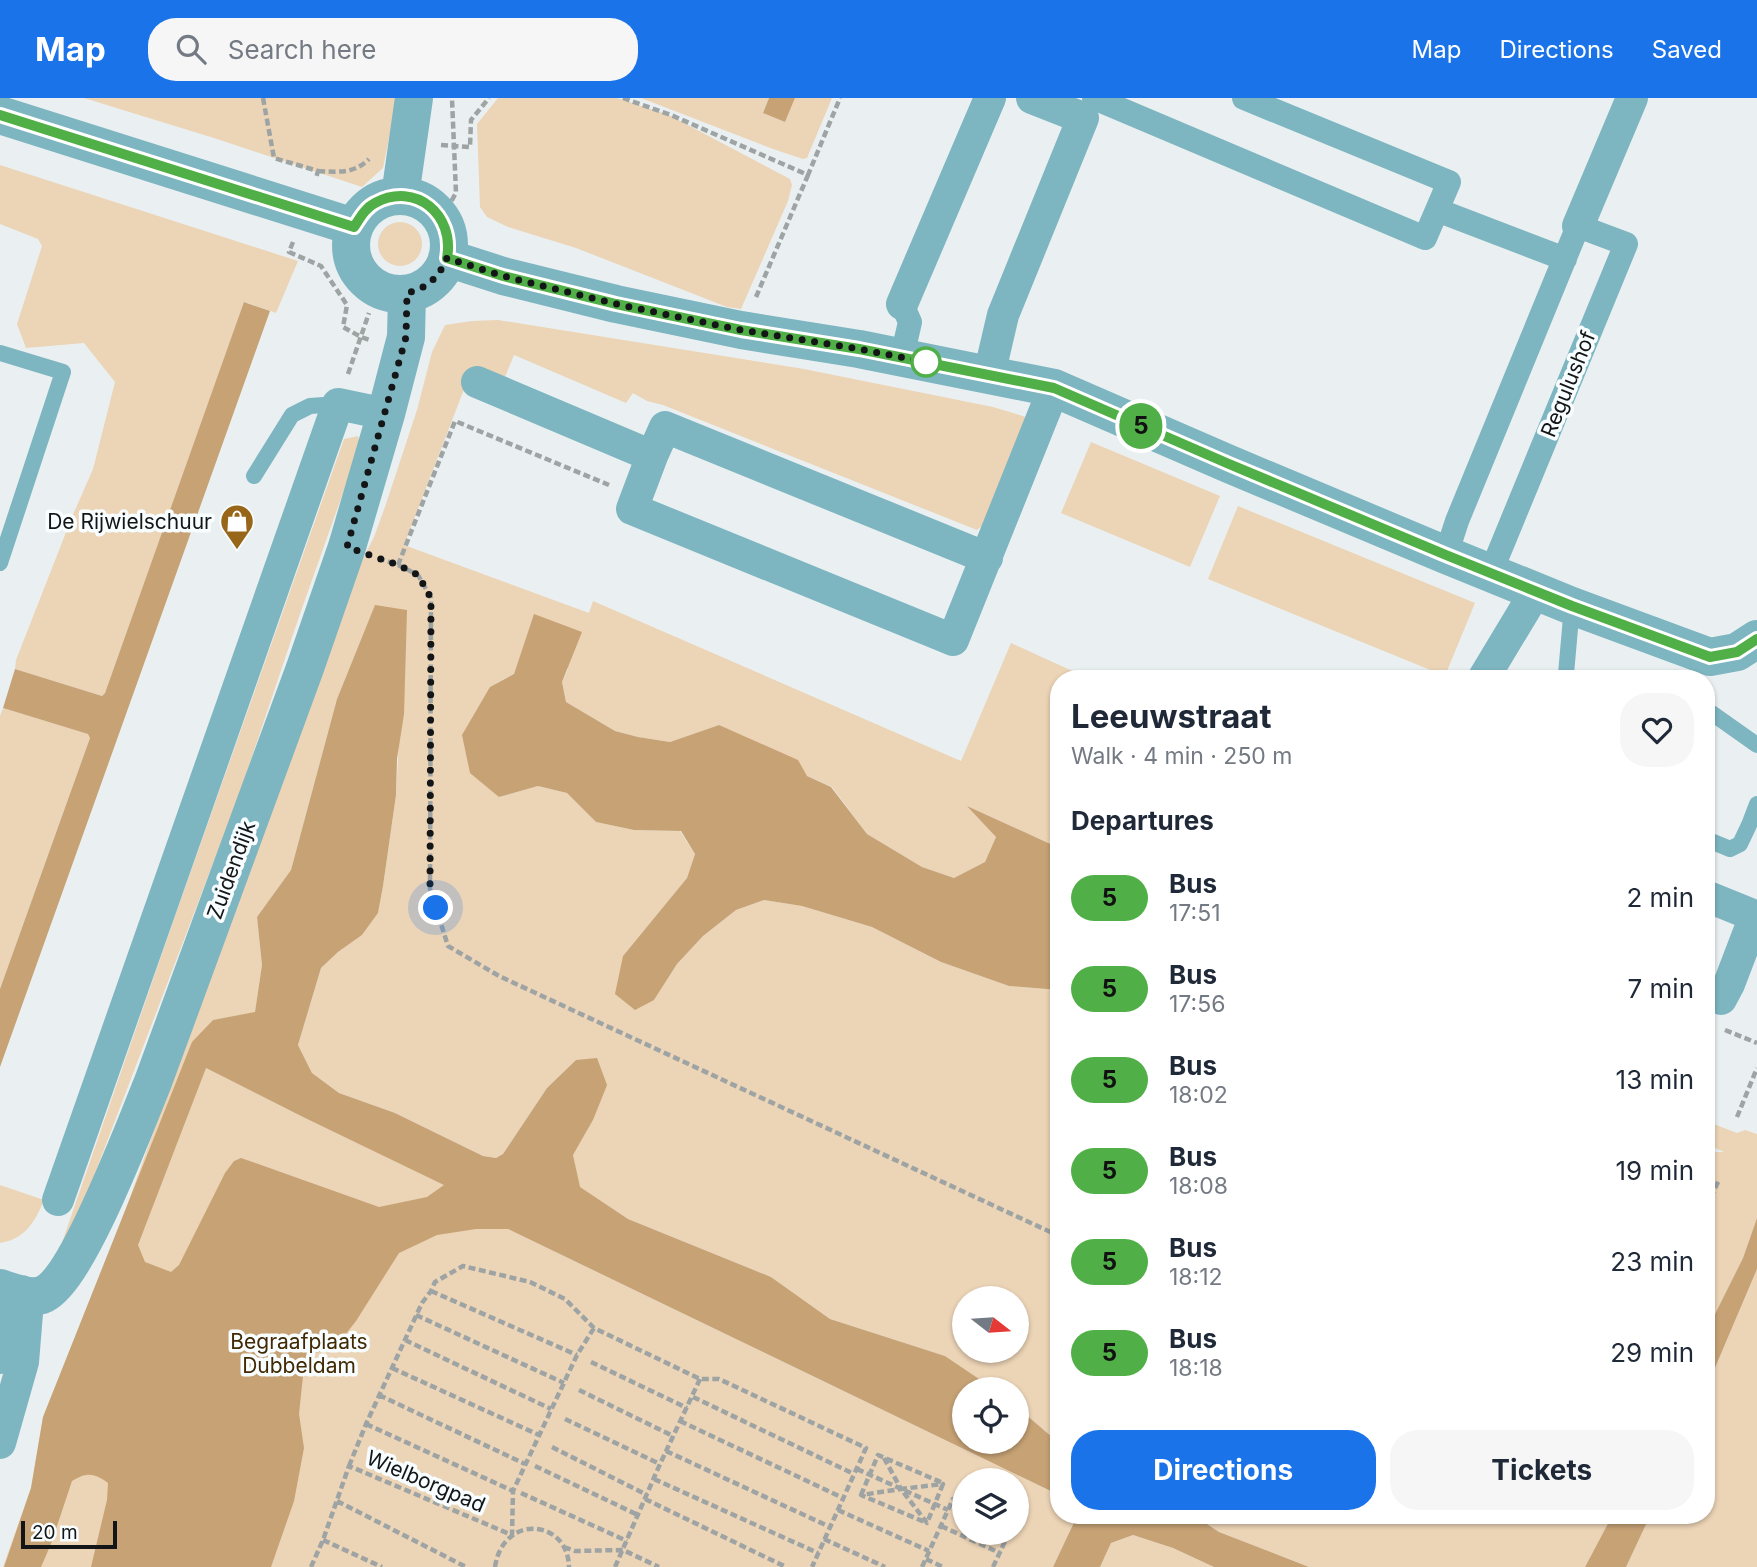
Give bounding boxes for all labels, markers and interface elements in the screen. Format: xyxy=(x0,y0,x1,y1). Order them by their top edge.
search box xyxy=(148,18,638,81)
text: Map xyxy=(35,29,106,69)
icon: search xyxy=(172,30,210,68)
text: Search here xyxy=(228,34,376,65)
text: Map xyxy=(1412,35,1461,64)
text: Directions xyxy=(1499,35,1614,64)
text: Saved xyxy=(1652,35,1722,64)
street label: Regulushof xyxy=(1535,327,1601,441)
unlabelled marker xyxy=(911,347,941,377)
line badge: 5 xyxy=(1118,403,1164,449)
text: 5 xyxy=(1133,411,1149,440)
shop icon: De Rijwielschuur xyxy=(218,502,256,551)
place label: De Rijwielschuur xyxy=(47,509,212,534)
button: heart xyxy=(1620,693,1694,767)
text: Leeuwstraat xyxy=(1071,696,1272,736)
text: Walk · 4 min · 250 m xyxy=(1071,742,1293,770)
text: Departures xyxy=(1071,805,1214,836)
street label: Zuidendijk xyxy=(202,817,260,923)
text: Bus xyxy=(1169,868,1217,899)
text: 2 min xyxy=(1626,882,1694,913)
text: 5 xyxy=(1102,883,1117,912)
your location xyxy=(418,890,453,925)
text: 17:51 xyxy=(1169,899,1221,927)
text: Bus xyxy=(1169,959,1217,990)
text: 7 min xyxy=(1628,973,1694,1004)
text: 5 xyxy=(1102,974,1117,1003)
text: 17:56 xyxy=(1169,990,1225,1018)
text: Bus xyxy=(1169,1050,1217,1081)
text: 13 min xyxy=(1616,1064,1694,1095)
text: 5 xyxy=(1102,1065,1117,1094)
text: 18:02 xyxy=(1169,1081,1228,1109)
text: Bus xyxy=(1169,1141,1217,1172)
text: 19 min xyxy=(1616,1155,1694,1186)
text: 5 xyxy=(1102,1156,1117,1185)
text: 18:08 xyxy=(1169,1172,1228,1200)
text: Bus xyxy=(1169,1232,1217,1263)
text: 23 min xyxy=(1610,1246,1694,1277)
text: 5 xyxy=(1102,1247,1117,1276)
text: 18:12 xyxy=(1169,1263,1223,1291)
north arrow xyxy=(952,1286,1029,1363)
map controls xyxy=(952,1286,1029,1545)
text: Bus xyxy=(1169,1323,1217,1354)
park label: Begraafplaats Dubbeldam xyxy=(230,1329,368,1378)
text: 29 min xyxy=(1610,1337,1694,1368)
text: 5 xyxy=(1102,1338,1117,1367)
text: 18:18 xyxy=(1169,1354,1223,1382)
button: locate xyxy=(952,1377,1029,1454)
button: Directions xyxy=(1071,1430,1376,1510)
button: Tickets xyxy=(1390,1430,1694,1510)
street label: Wielborgpad xyxy=(363,1445,489,1517)
button: layers xyxy=(952,1468,1029,1545)
scale bar xyxy=(21,1518,117,1550)
text: 20 m xyxy=(32,1521,78,1544)

